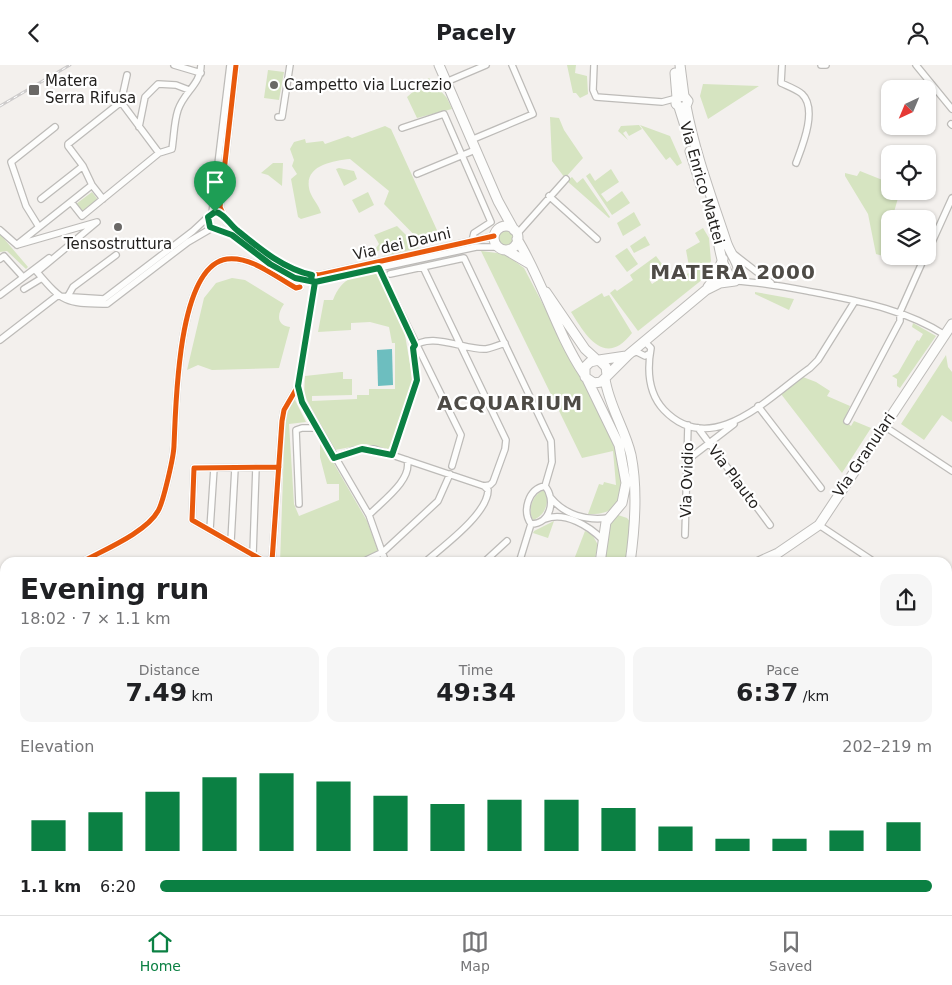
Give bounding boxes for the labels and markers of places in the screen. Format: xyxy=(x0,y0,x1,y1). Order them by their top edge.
place label: Matera Serra Rifusa xyxy=(45,72,136,107)
place label: Campetto via Lucrezio xyxy=(284,76,452,94)
marker: Campetto via Lucrezio xyxy=(268,79,280,91)
marker: Matera Serra Rifusa xyxy=(27,83,41,97)
pin xyxy=(194,161,236,212)
marker: Tensostruttura xyxy=(112,221,124,233)
place label: Tensostruttura xyxy=(63,235,172,253)

